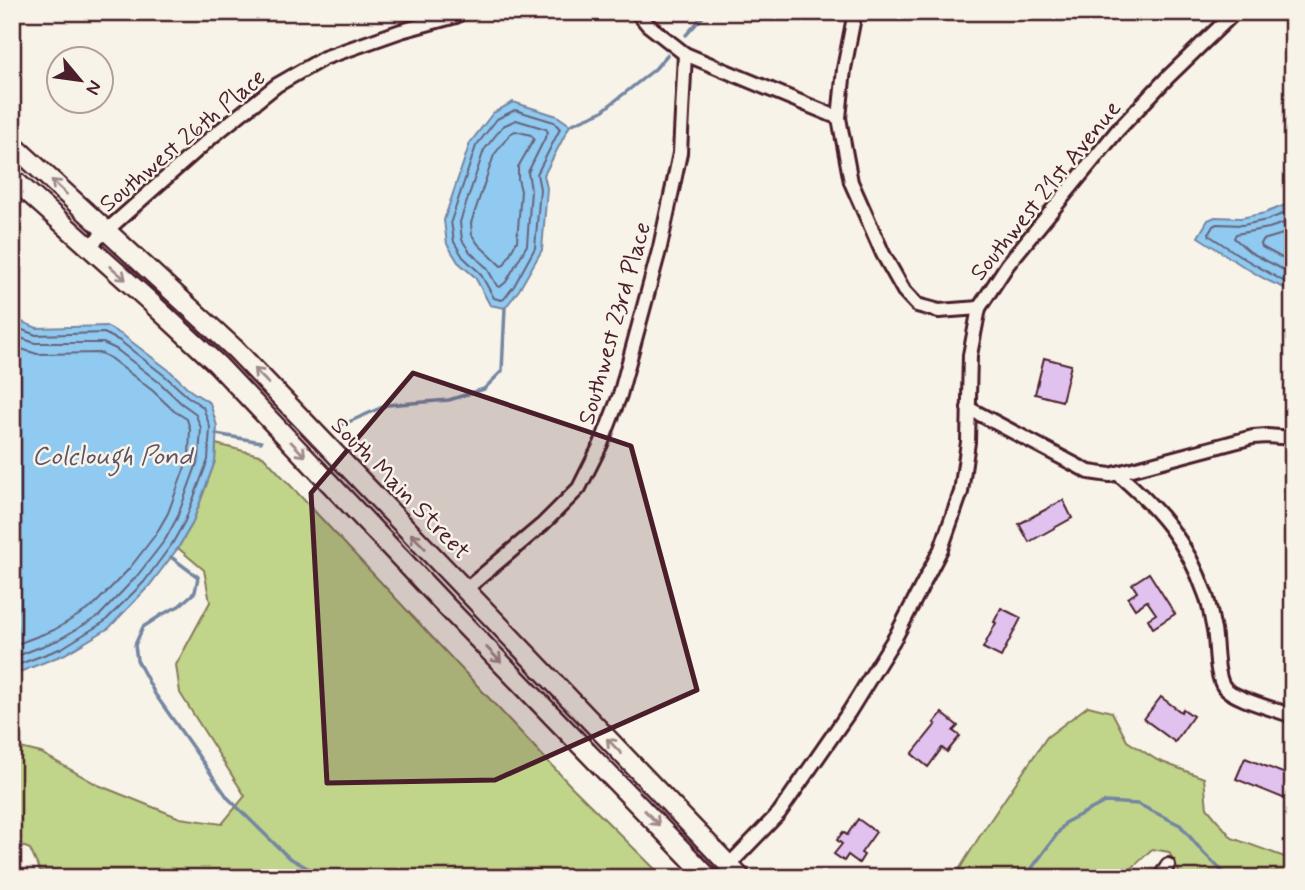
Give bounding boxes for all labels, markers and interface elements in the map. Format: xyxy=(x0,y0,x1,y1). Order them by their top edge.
north arrow xyxy=(46,46,116,116)
street label: Southwest 26th Place xyxy=(93,62,273,220)
text: N xyxy=(80,76,108,99)
street label: Southwest 21st Avenue xyxy=(964,94,1129,288)
one-way arrow xyxy=(51,178,68,195)
street label: Southwest 23rd Place xyxy=(572,218,659,428)
one-way arrow xyxy=(108,265,126,281)
one-way arrow xyxy=(252,368,269,385)
street label: South Main Street xyxy=(324,411,476,567)
water label: Colclough Pond xyxy=(32,440,195,477)
one-way arrow xyxy=(289,440,306,457)
one-way arrow xyxy=(409,533,426,550)
one-way arrow xyxy=(485,646,502,663)
one-way arrow xyxy=(606,737,623,754)
one-way arrow xyxy=(643,809,660,826)

